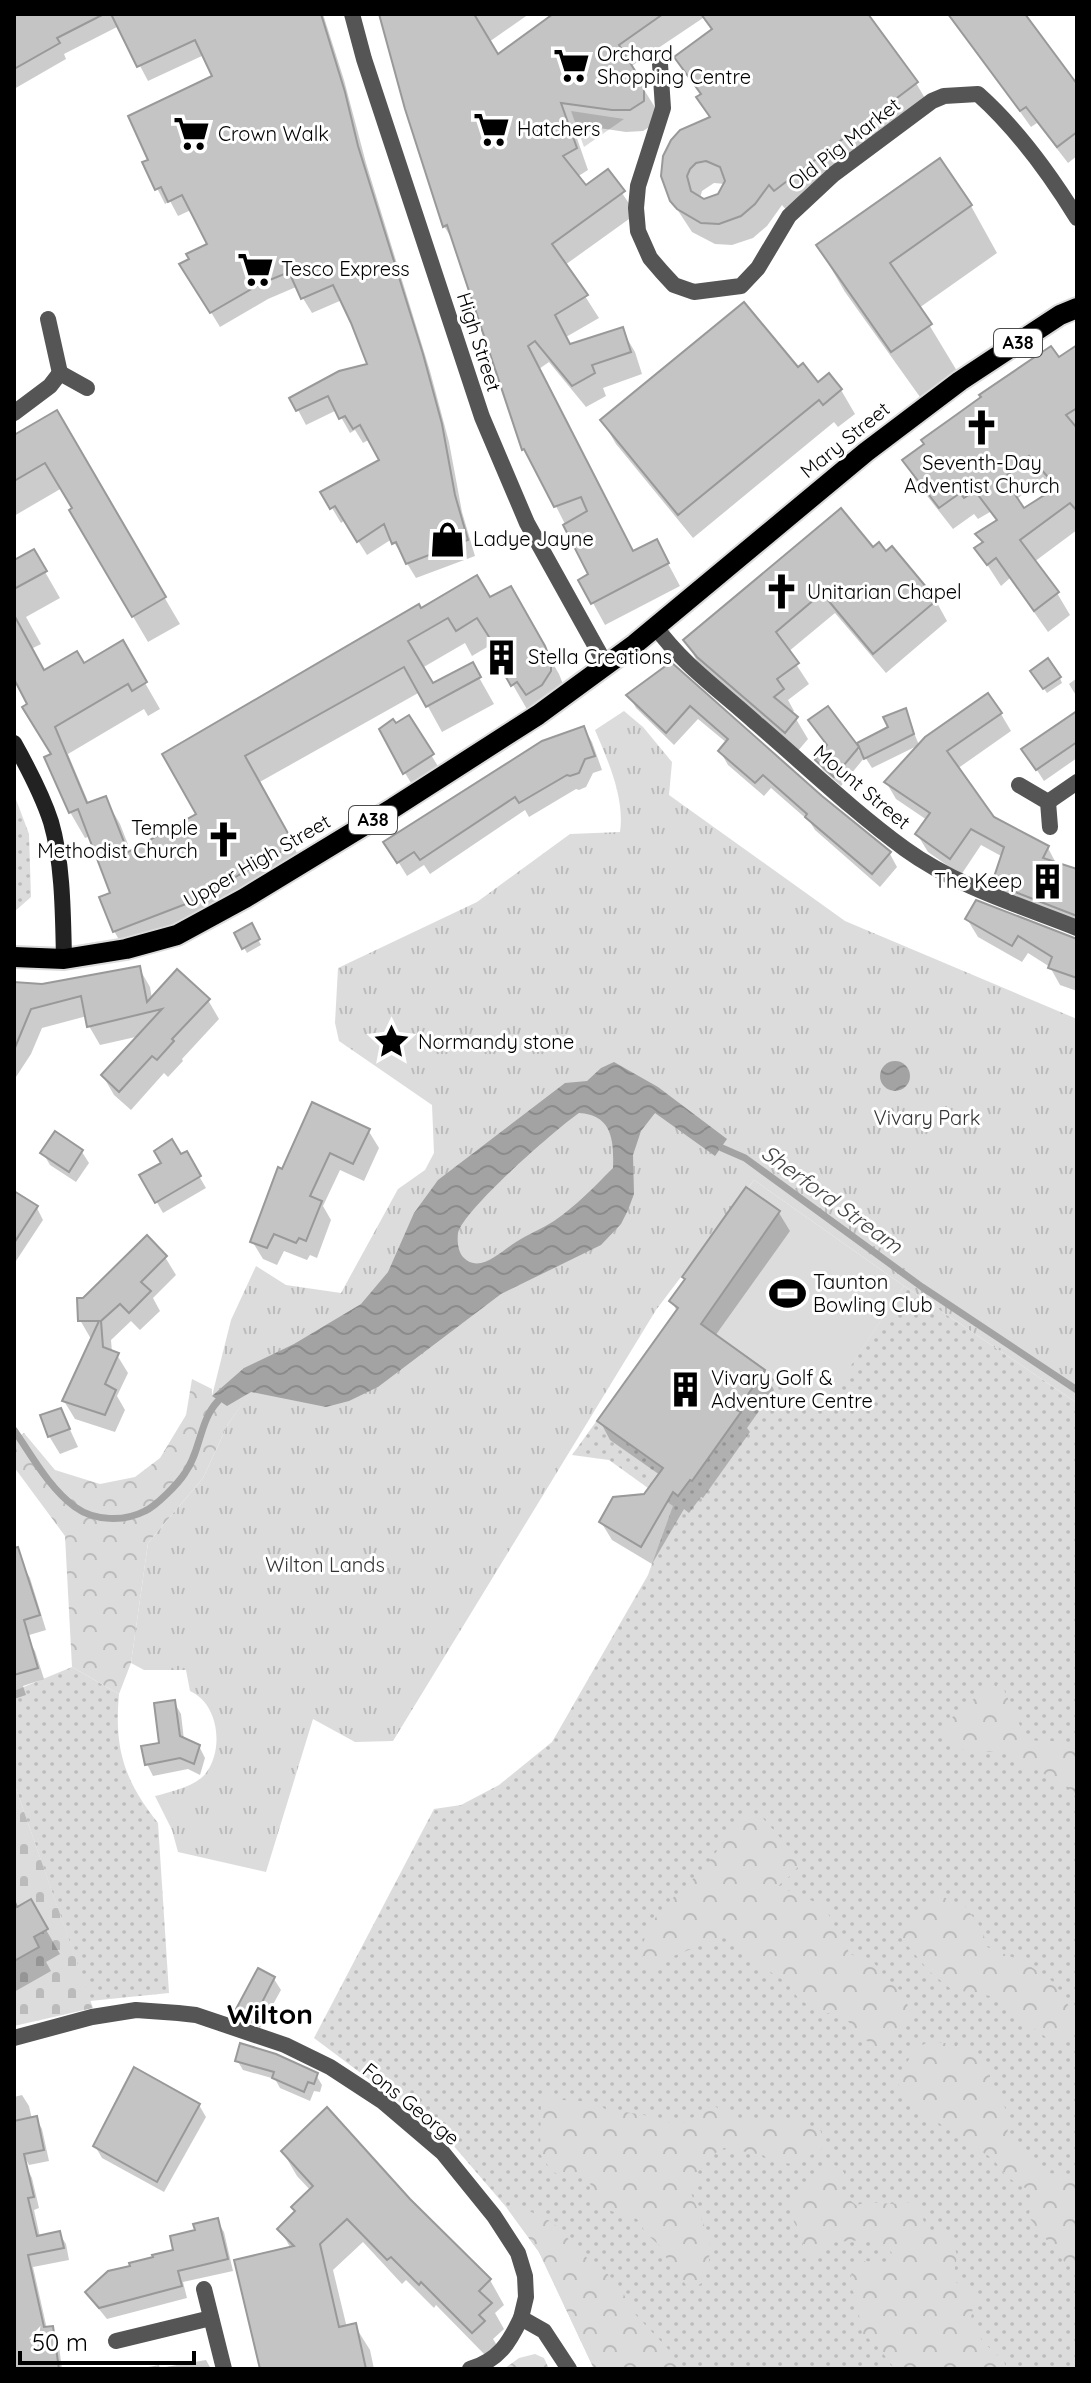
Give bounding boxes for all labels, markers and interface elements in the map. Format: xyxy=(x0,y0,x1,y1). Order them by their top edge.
place label: Orchard Shopping Centre xyxy=(597,41,751,89)
supermarket icon: Orchard Shopping Centre xyxy=(552,46,590,84)
street label: Old Pig Market xyxy=(782,92,905,195)
supermarket icon: Hatchers xyxy=(472,110,510,148)
supermarket icon: Crown Walk xyxy=(173,115,211,153)
place label: Hatchers xyxy=(517,116,600,141)
place label: Crown Walk xyxy=(218,121,329,146)
supermarket icon: Tesco Express xyxy=(236,250,274,288)
place label: Tesco Express xyxy=(281,256,410,281)
street label: High Street xyxy=(452,289,507,395)
road number: A38 xyxy=(994,329,1042,357)
street label: Mary Street xyxy=(795,396,895,483)
church icon: Seventh-Day Adventist Church xyxy=(963,409,1001,447)
place label: Seventh-Day Adventist Church xyxy=(904,450,1060,498)
shop icon: Ladye Jayne xyxy=(428,520,466,558)
place label: Ladye Jayne xyxy=(473,526,594,551)
church icon: Unitarian Chapel xyxy=(762,573,800,611)
place label: Unitarian Chapel xyxy=(807,579,962,604)
building icon: Stella Creations xyxy=(483,638,521,676)
place label: Stella Creations xyxy=(528,644,672,669)
street label: Mount Street xyxy=(809,739,916,834)
road number: A38 xyxy=(349,806,397,834)
street label: Upper High Street xyxy=(179,808,335,913)
place label: Temple Methodist Church xyxy=(37,815,198,863)
church icon: Temple Methodist Church xyxy=(205,821,243,859)
building icon: The Keep xyxy=(1029,862,1067,900)
place label: The Keep xyxy=(934,868,1022,893)
place icon: Normandy stone xyxy=(373,1023,411,1061)
place label: Normandy stone xyxy=(418,1029,574,1054)
park label: Vivary Park xyxy=(873,1105,981,1130)
water label: Sherford Stream xyxy=(756,1139,909,1260)
place label: Taunton Bowling Club xyxy=(813,1269,933,1317)
sports icon: Taunton Bowling Club xyxy=(768,1275,806,1313)
place label: Vivary Golf & Adventure Centre xyxy=(711,1365,873,1413)
building icon: Vivary Golf & Adventure Centre xyxy=(666,1371,704,1409)
park label: Wilton Lands xyxy=(265,1552,385,1577)
district label: Wilton xyxy=(227,1996,313,2031)
street label: Fons George xyxy=(358,2057,465,2150)
scale bar xyxy=(20,2315,194,2365)
text: 50 m xyxy=(32,2327,88,2357)

